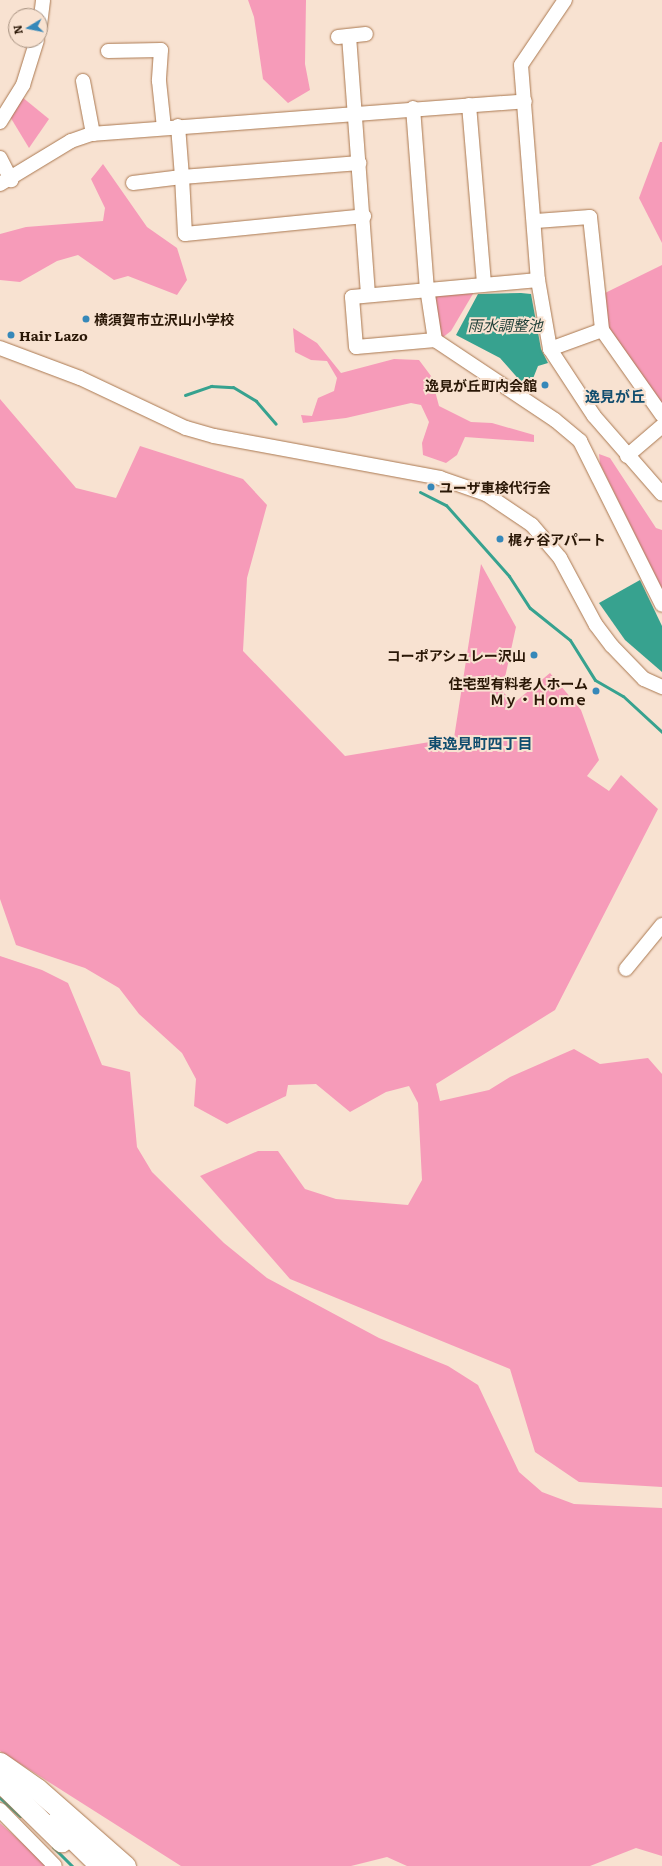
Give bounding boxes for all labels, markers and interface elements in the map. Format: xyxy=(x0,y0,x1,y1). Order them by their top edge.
north arrow xyxy=(8,8,48,48)
text: N xyxy=(8,24,26,36)
place label: 横須賀市立沢山小学校 xyxy=(94,311,234,327)
marker: 横須賀市立沢山小学校 xyxy=(81,314,91,324)
water label: 雨水調整池 xyxy=(468,316,542,334)
place label: Hair Lazo xyxy=(19,327,88,343)
marker: Hair Lazo xyxy=(6,330,16,340)
place label: 逸見が丘町内会館 xyxy=(425,377,537,393)
marker: 逸見が丘町内会館 xyxy=(540,380,550,390)
district label: 逸見が丘 xyxy=(585,387,645,405)
place label: ユーザ車検代行会 xyxy=(439,479,551,495)
marker: ユーザ車検代行会 xyxy=(426,482,436,492)
place label: 梶ヶ谷アパート xyxy=(508,531,606,547)
marker: 梶ヶ谷アパート xyxy=(495,534,505,544)
place label: コーポアシュレー沢山 xyxy=(386,647,526,663)
marker: コーポアシュレー沢山 xyxy=(529,650,539,660)
place label: 住宅型有料老人ホーム Ｍｙ・Ｈｏｍｅ xyxy=(448,675,588,708)
marker: 住宅型有料老人ホーム Ｍｙ・Ｈｏｍｅ xyxy=(591,686,601,696)
district label: 東逸見町四丁目 xyxy=(428,734,532,752)

